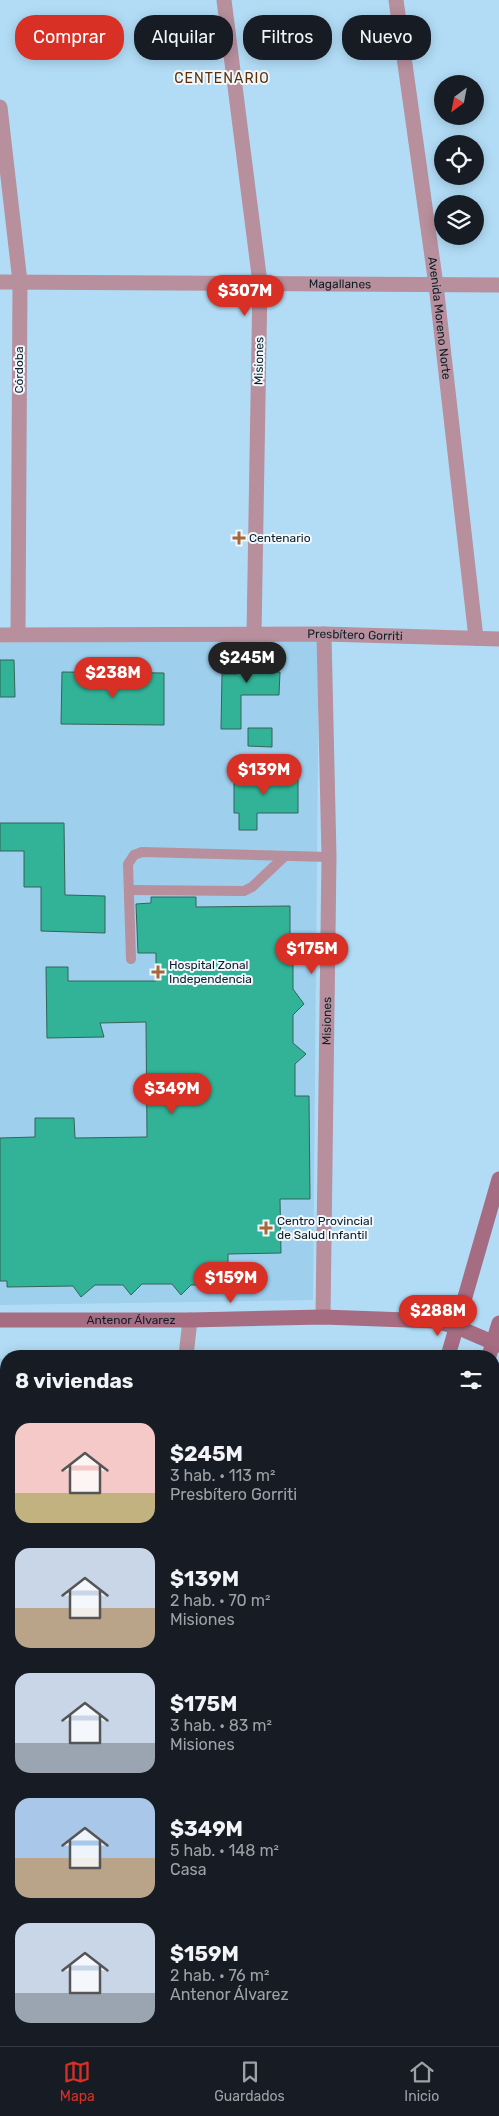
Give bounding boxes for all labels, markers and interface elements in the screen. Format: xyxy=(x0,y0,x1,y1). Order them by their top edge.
chip: Comprar xyxy=(15,15,124,60)
chip: Alquilar xyxy=(134,15,233,60)
chip: Filtros xyxy=(243,15,332,60)
chip: Nuevo xyxy=(342,15,431,60)
district label: CENTENARIO xyxy=(174,70,270,87)
north arrow xyxy=(434,75,484,125)
map controls xyxy=(434,75,484,245)
button: locate xyxy=(434,135,484,185)
button: layers xyxy=(434,195,484,245)
street label: Avenida Moreno Norte xyxy=(425,256,454,381)
pin: $307M xyxy=(210,274,280,317)
street label: Magallanes xyxy=(309,277,371,291)
text: $307M xyxy=(218,281,272,300)
street label: Misiones xyxy=(252,337,266,385)
street label: Córdoba xyxy=(12,346,26,394)
place label: Centenario xyxy=(249,531,311,545)
marker: Centenario xyxy=(233,532,245,544)
street label: Presbítero Gorriti xyxy=(307,627,403,643)
pin: $245M xyxy=(212,642,282,684)
text: $245M xyxy=(219,648,275,667)
pin: $238M xyxy=(78,656,148,699)
text: $238M xyxy=(85,663,141,682)
pin: $139M xyxy=(229,754,299,796)
text: $139M xyxy=(238,760,290,779)
pin: $175M xyxy=(277,932,347,975)
text: $175M xyxy=(286,939,338,958)
place label: Hospital Zonal Independencia xyxy=(169,958,252,986)
marker: Hospital Zonal Independencia xyxy=(151,965,165,979)
street label: Misiones xyxy=(320,997,334,1045)
pin: $349M xyxy=(137,1072,207,1115)
text: $349M xyxy=(144,1079,200,1098)
place label: Centro Provincial de Salud Infantil xyxy=(277,1214,373,1242)
marker: Centro Provincial de Salud Infantil xyxy=(259,1221,273,1235)
pin: $159M xyxy=(196,1262,266,1304)
text: $159M xyxy=(205,1268,257,1287)
pin: $288M xyxy=(403,1294,473,1337)
text: $288M xyxy=(410,1301,466,1320)
street label: Antenor Álvarez xyxy=(86,1313,176,1327)
icon: filters xyxy=(457,1366,485,1394)
text: 8 viviendas xyxy=(15,1368,133,1393)
text: $245M xyxy=(170,1441,243,1466)
icon: home xyxy=(55,1443,115,1503)
text: 3 hab. · 113 m² xyxy=(170,1466,276,1485)
text: Presbítero Gorriti xyxy=(170,1485,297,1504)
text: $139M xyxy=(170,1566,239,1591)
icon: home xyxy=(55,1568,115,1628)
text: 2 hab. · 70 m² xyxy=(170,1591,270,1610)
text: Misiones xyxy=(170,1610,235,1629)
text: $175M xyxy=(170,1691,237,1716)
icon: home xyxy=(55,1693,115,1753)
text: 3 hab. · 83 m² xyxy=(170,1716,272,1735)
text: Misiones xyxy=(170,1735,235,1754)
text: $349M xyxy=(170,1816,243,1841)
icon: home xyxy=(55,1818,115,1878)
text: 5 hab. · 148 m² xyxy=(170,1841,279,1860)
text: Casa xyxy=(170,1860,206,1879)
text: $159M xyxy=(170,1941,239,1966)
icon: home xyxy=(55,1943,115,2003)
text: 2 hab. · 76 m² xyxy=(170,1966,269,1985)
text: Antenor Álvarez xyxy=(170,1985,289,2004)
tab: Mapa xyxy=(60,2058,95,2105)
tab: Guardados xyxy=(214,2058,285,2105)
tab: Inicio xyxy=(404,2058,439,2105)

